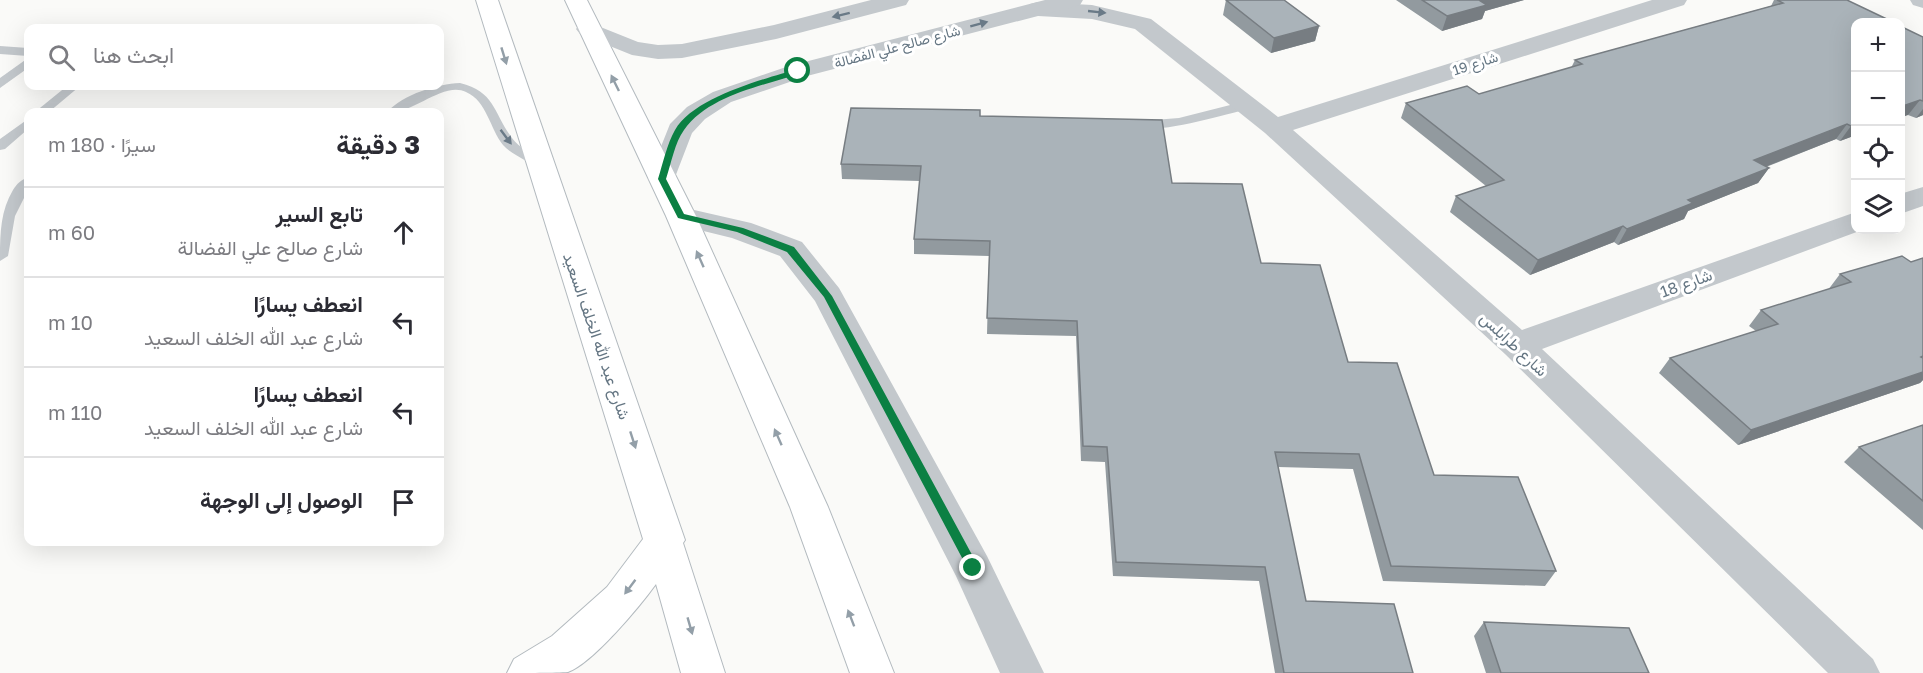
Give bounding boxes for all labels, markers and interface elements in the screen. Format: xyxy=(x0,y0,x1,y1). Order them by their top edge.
one-way arrow xyxy=(1087,7,1106,17)
one-way arrow xyxy=(832,10,851,20)
map controls xyxy=(1851,18,1905,234)
button: + xyxy=(1851,18,1905,72)
one-way arrow xyxy=(970,19,988,28)
street label: شارع صالح علي الفضالة xyxy=(832,21,963,75)
search box xyxy=(24,24,444,90)
icon: search xyxy=(45,41,78,74)
text: ابحث هنا xyxy=(93,41,174,68)
one-way arrow xyxy=(500,47,510,65)
street label: شارع 19 xyxy=(1450,48,1501,81)
route start xyxy=(784,57,810,83)
button: − xyxy=(1851,72,1905,126)
one-way arrow xyxy=(611,75,620,92)
button: locate xyxy=(1851,126,1905,180)
text: 3 دقيقة xyxy=(336,129,420,160)
one-way arrow xyxy=(500,129,512,145)
text: سيرًا · 180 m xyxy=(48,132,156,156)
button: layers xyxy=(1851,180,1905,234)
text: تابع السير xyxy=(275,200,363,227)
icon: ahead xyxy=(387,216,420,249)
text: 60 m xyxy=(48,220,95,244)
text: شارع صالح علي الفضالة xyxy=(178,235,363,259)
street label: شارع عبد الله الخلف السعيد xyxy=(557,250,635,423)
one-way arrow xyxy=(695,250,704,268)
street label: شارع 18 xyxy=(1657,264,1715,303)
text: انعطف يسارًا xyxy=(253,290,363,317)
icon: left xyxy=(387,306,420,339)
street label: شارع طرابلس xyxy=(1475,308,1552,382)
text: 10 m xyxy=(48,310,93,334)
text: شارع عبد الله الخلف السعيد xyxy=(144,325,363,349)
text: انعطف يسارًا xyxy=(253,380,363,407)
icon: left xyxy=(387,396,420,429)
text: 110 m xyxy=(48,400,103,424)
text: شارع عبد الله الخلف السعيد xyxy=(144,415,363,439)
one-way arrow xyxy=(774,429,783,446)
one-way arrow xyxy=(628,431,638,449)
text: الوصول إلى الوجهة xyxy=(200,486,363,513)
icon: arrive xyxy=(387,486,420,519)
route end xyxy=(959,554,985,580)
one-way arrow xyxy=(625,580,637,595)
one-way arrow xyxy=(846,609,855,627)
one-way arrow xyxy=(686,617,695,635)

